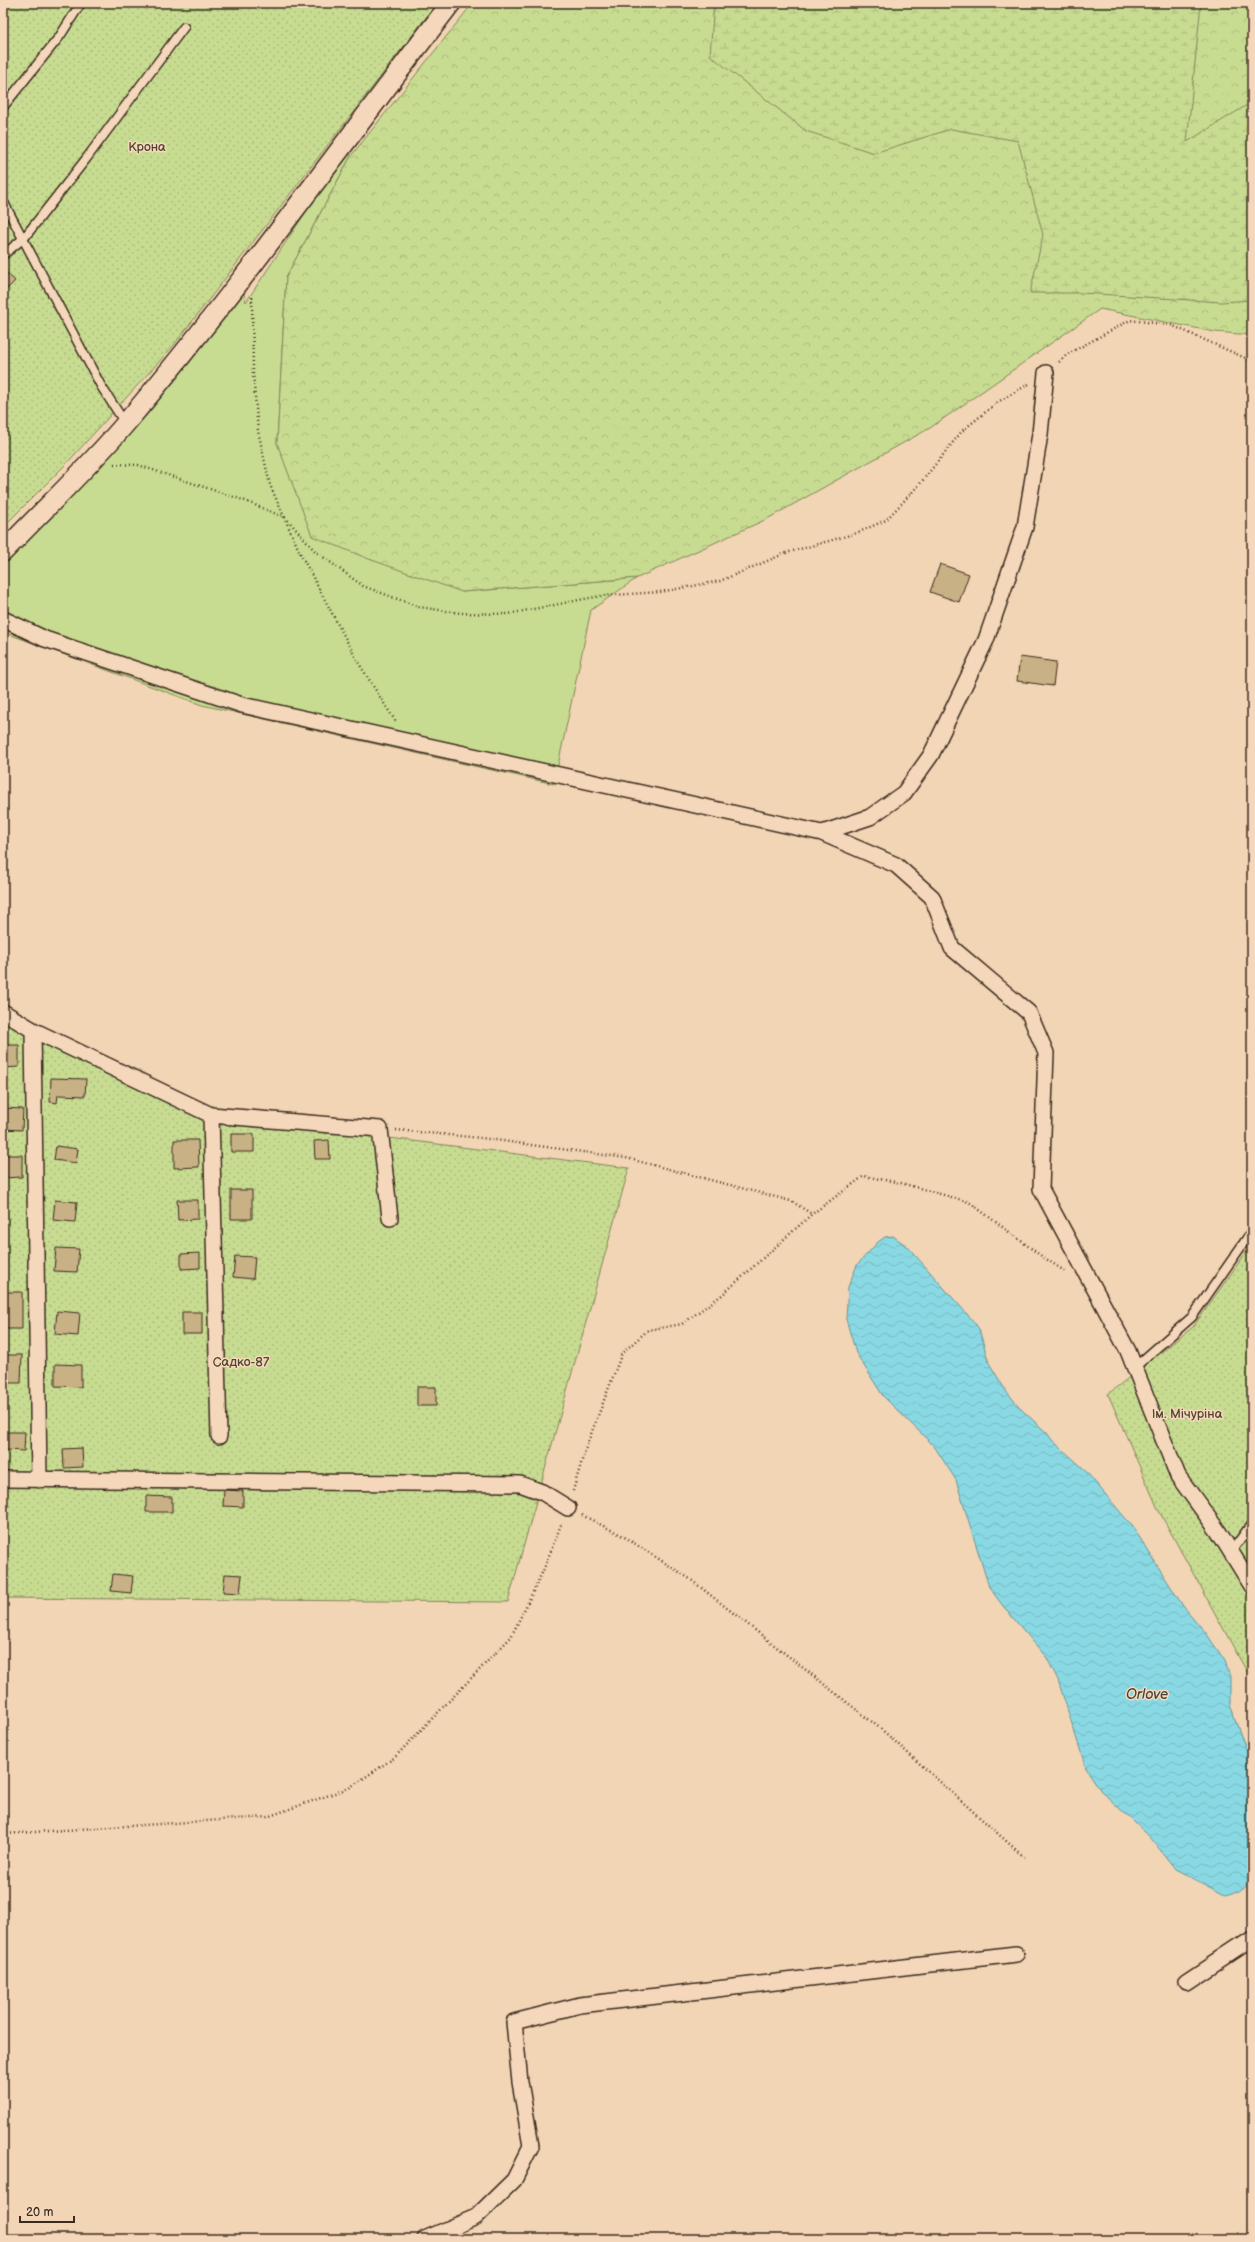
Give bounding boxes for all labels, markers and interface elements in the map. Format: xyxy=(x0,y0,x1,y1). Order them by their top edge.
park label: Крона xyxy=(128,139,166,155)
park label: Садко-87 xyxy=(213,1354,270,1370)
park label: Ім. Мічуріна xyxy=(1152,1406,1223,1422)
water label: Orlove xyxy=(1126,1686,1168,1703)
scale bar xyxy=(20,2198,74,2224)
text: 20 m xyxy=(26,2205,53,2220)

